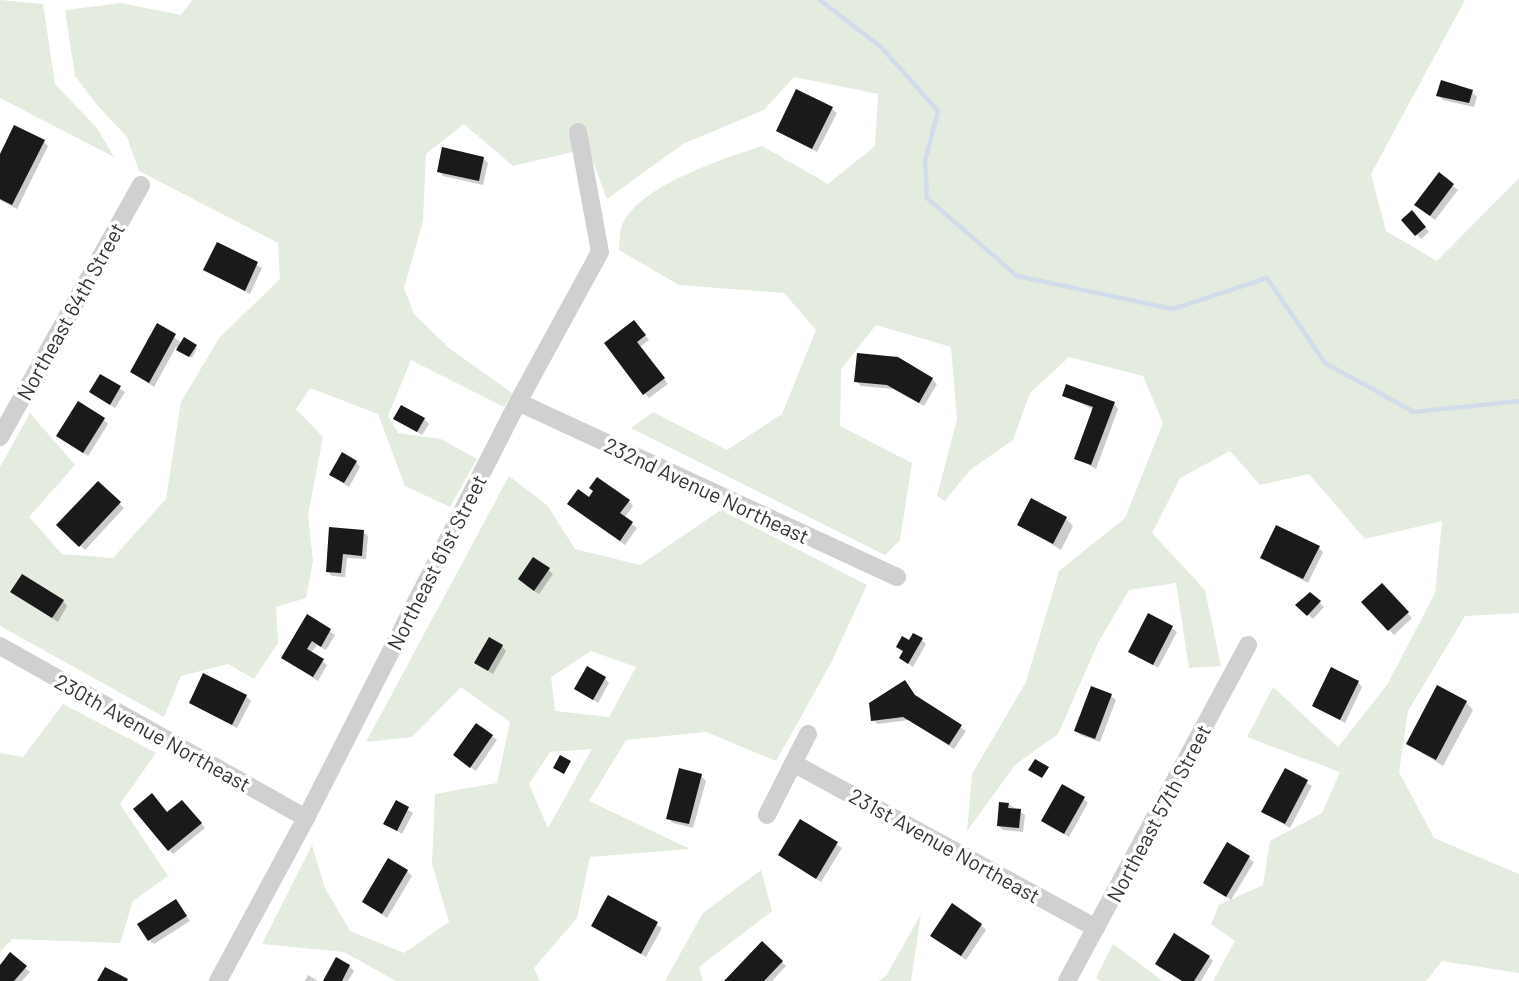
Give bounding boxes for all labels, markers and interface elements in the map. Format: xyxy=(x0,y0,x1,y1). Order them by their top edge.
street label: Northeast 64th Street xyxy=(11,218,129,404)
street label: 232nd Avenue Northeast xyxy=(601,432,813,548)
street label: Northeast 61st Street xyxy=(381,470,491,654)
street label: 230th Avenue Northeast xyxy=(51,668,255,796)
street label: Northeast 57th Street xyxy=(1101,720,1215,906)
street label: 231st Avenue Northeast xyxy=(845,782,1045,908)

